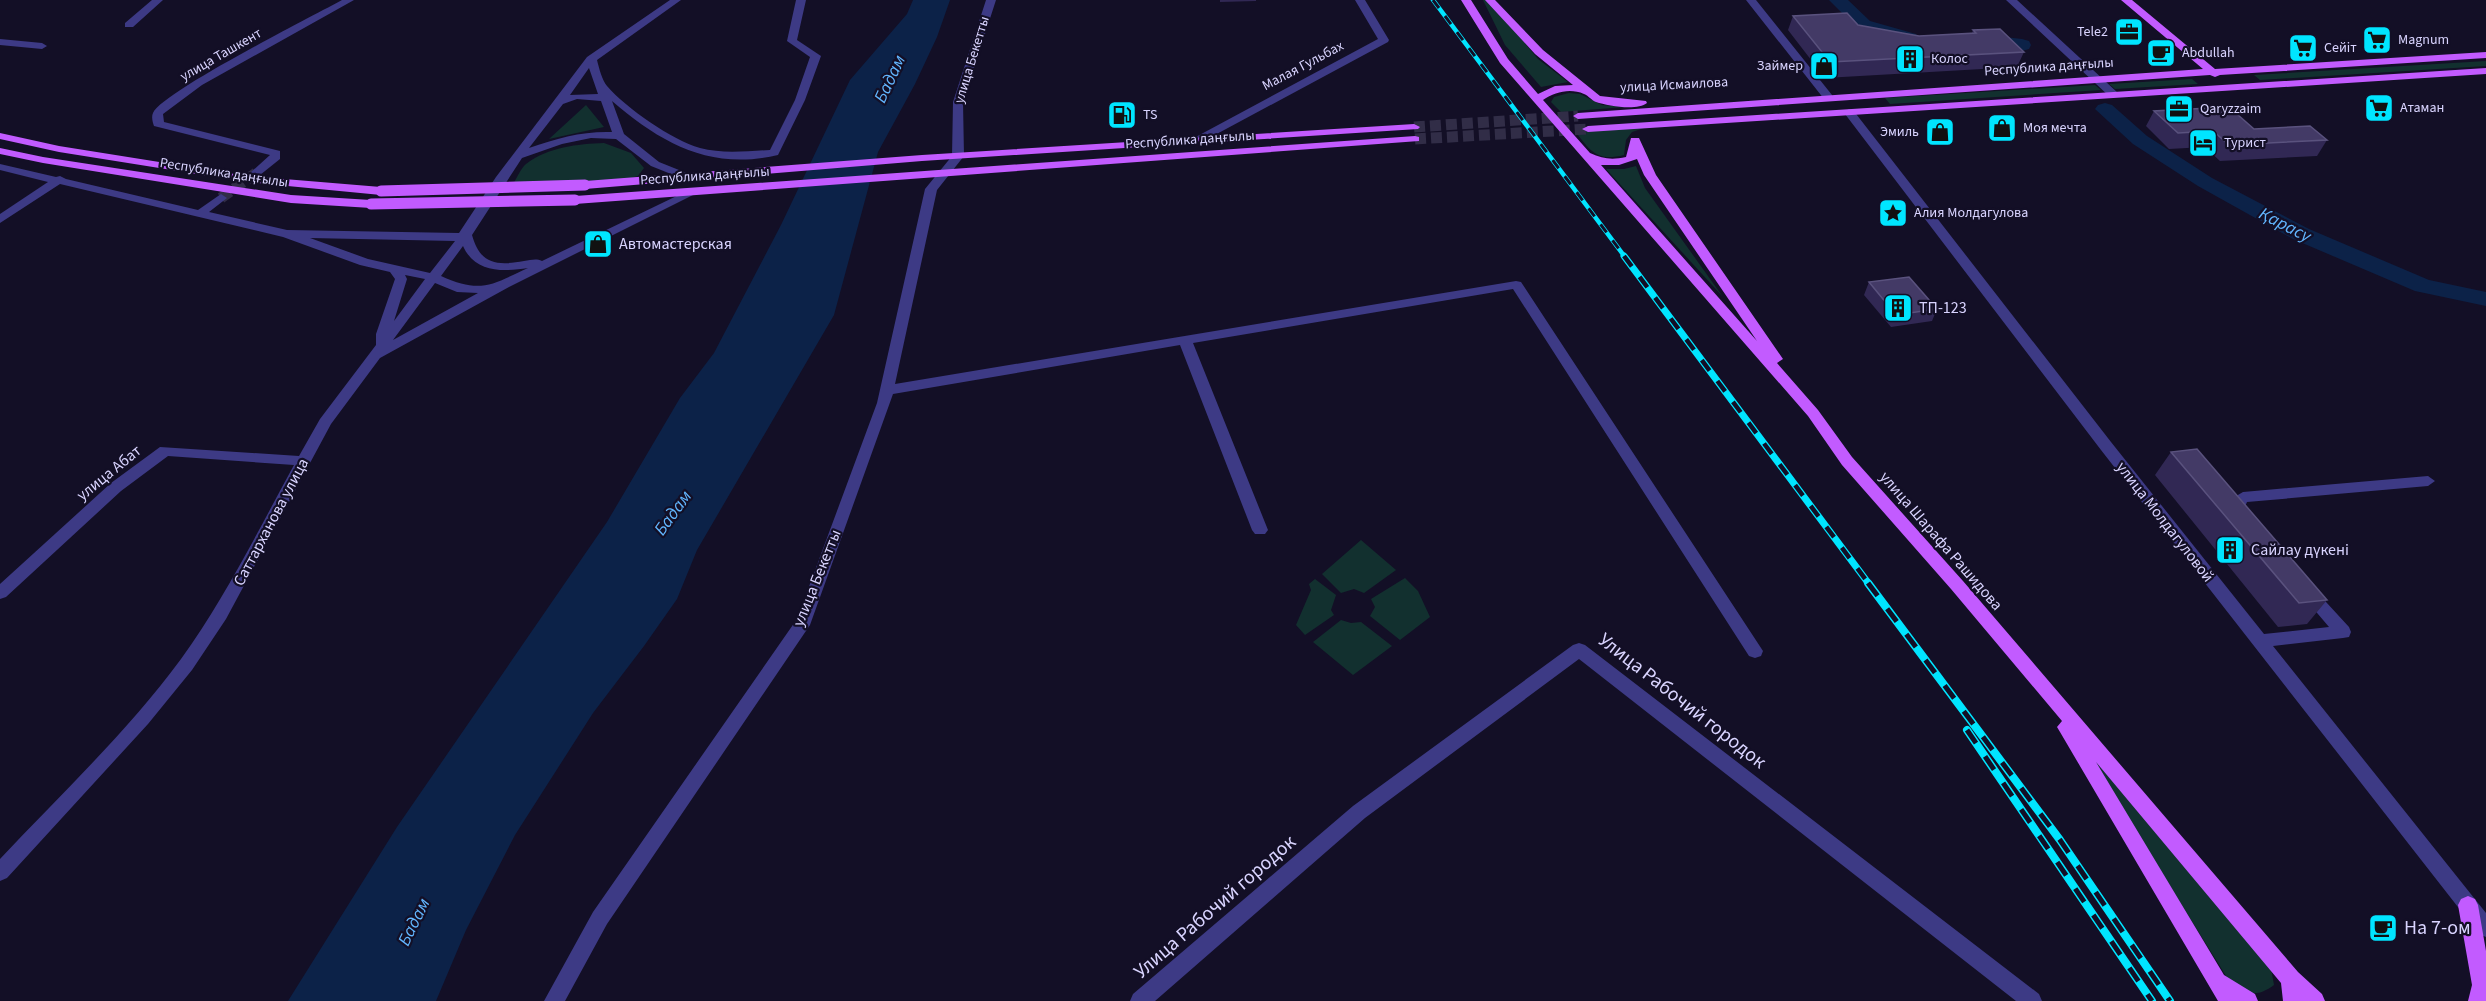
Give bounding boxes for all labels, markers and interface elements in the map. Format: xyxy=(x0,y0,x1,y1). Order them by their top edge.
street label: улица Бекетты xyxy=(949,14,995,106)
office icon: Tele2 xyxy=(2113,16,2145,48)
place label: Tele2 xyxy=(2077,22,2108,42)
street label: улица Ташкент xyxy=(176,23,266,87)
supermarket icon: Magnum xyxy=(2361,24,2393,56)
place label: Magnum xyxy=(2398,30,2449,50)
supermarket icon: Сейіт xyxy=(2287,32,2319,64)
street label: Малая Гульбах xyxy=(1259,36,1348,96)
cafe icon: Аbdullah xyxy=(2145,37,2177,69)
place label: Сейіт xyxy=(2324,38,2357,58)
building icon: Колос xyxy=(1894,43,1926,75)
place label: Аbdullah xyxy=(2182,43,2235,63)
place label: Колос xyxy=(1931,49,1969,69)
shop icon: Займер xyxy=(1808,50,1840,82)
water label: Бадам xyxy=(868,51,912,107)
street label: Республика даңғылы xyxy=(1984,53,2114,81)
place label: Займер xyxy=(1757,56,1803,76)
street label: улица Исмаилова xyxy=(1619,72,1729,98)
supermarket icon: Атаман xyxy=(2363,92,2395,124)
office icon: Qaryzzaim xyxy=(2163,93,2195,125)
place label: Атаман xyxy=(2400,98,2444,118)
fuel station icon: TS xyxy=(1106,99,1138,131)
place label: Qaryzzaim xyxy=(2200,99,2261,119)
place label: TS xyxy=(1143,105,1157,125)
shop icon: Моя мечта xyxy=(1986,112,2018,144)
shop icon: Эмиль xyxy=(1924,116,1956,148)
place label: Моя мечта xyxy=(2023,118,2087,138)
place label: Эмиль xyxy=(1880,122,1919,142)
street label: Республика даңғылы xyxy=(1125,126,1255,154)
hotel icon: Турист xyxy=(2187,127,2219,159)
place label: Турист xyxy=(2224,133,2267,153)
street label: Республика даңғылы xyxy=(158,153,290,193)
street label: Республика даңғылы xyxy=(640,162,770,190)
place icon: Алия Молдагулова xyxy=(1877,197,1909,229)
water label: Қарасу xyxy=(2255,201,2316,249)
place label: Алия Молдагулова xyxy=(1914,203,2028,223)
shop icon: Автомастерская xyxy=(582,228,614,260)
place label: Автомастерская xyxy=(619,233,732,255)
building icon: ТП-123 xyxy=(1882,292,1914,324)
place label: ТП-123 xyxy=(1919,297,1967,319)
street label: улица Абат xyxy=(72,440,146,506)
street label: Саттарханова улица xyxy=(228,454,314,590)
street label: улица Молдагуловой xyxy=(2111,457,2219,587)
street label: улица Шарафа Рашидова xyxy=(1874,467,2008,615)
water label: Бадам xyxy=(648,485,698,541)
street label: улица Бекетты xyxy=(788,526,846,630)
building icon: Сайлау дүкені xyxy=(2214,534,2246,566)
place label: Сайлау дүкені xyxy=(2251,539,2349,561)
street label: Улица Рабочий городок xyxy=(1592,626,1772,776)
street label: Улица Рабочий городок xyxy=(1128,829,1302,985)
water label: Бадам xyxy=(392,894,436,950)
cafe icon: На 7-ом xyxy=(2367,912,2399,944)
place label: На 7-ом xyxy=(2404,914,2471,942)

